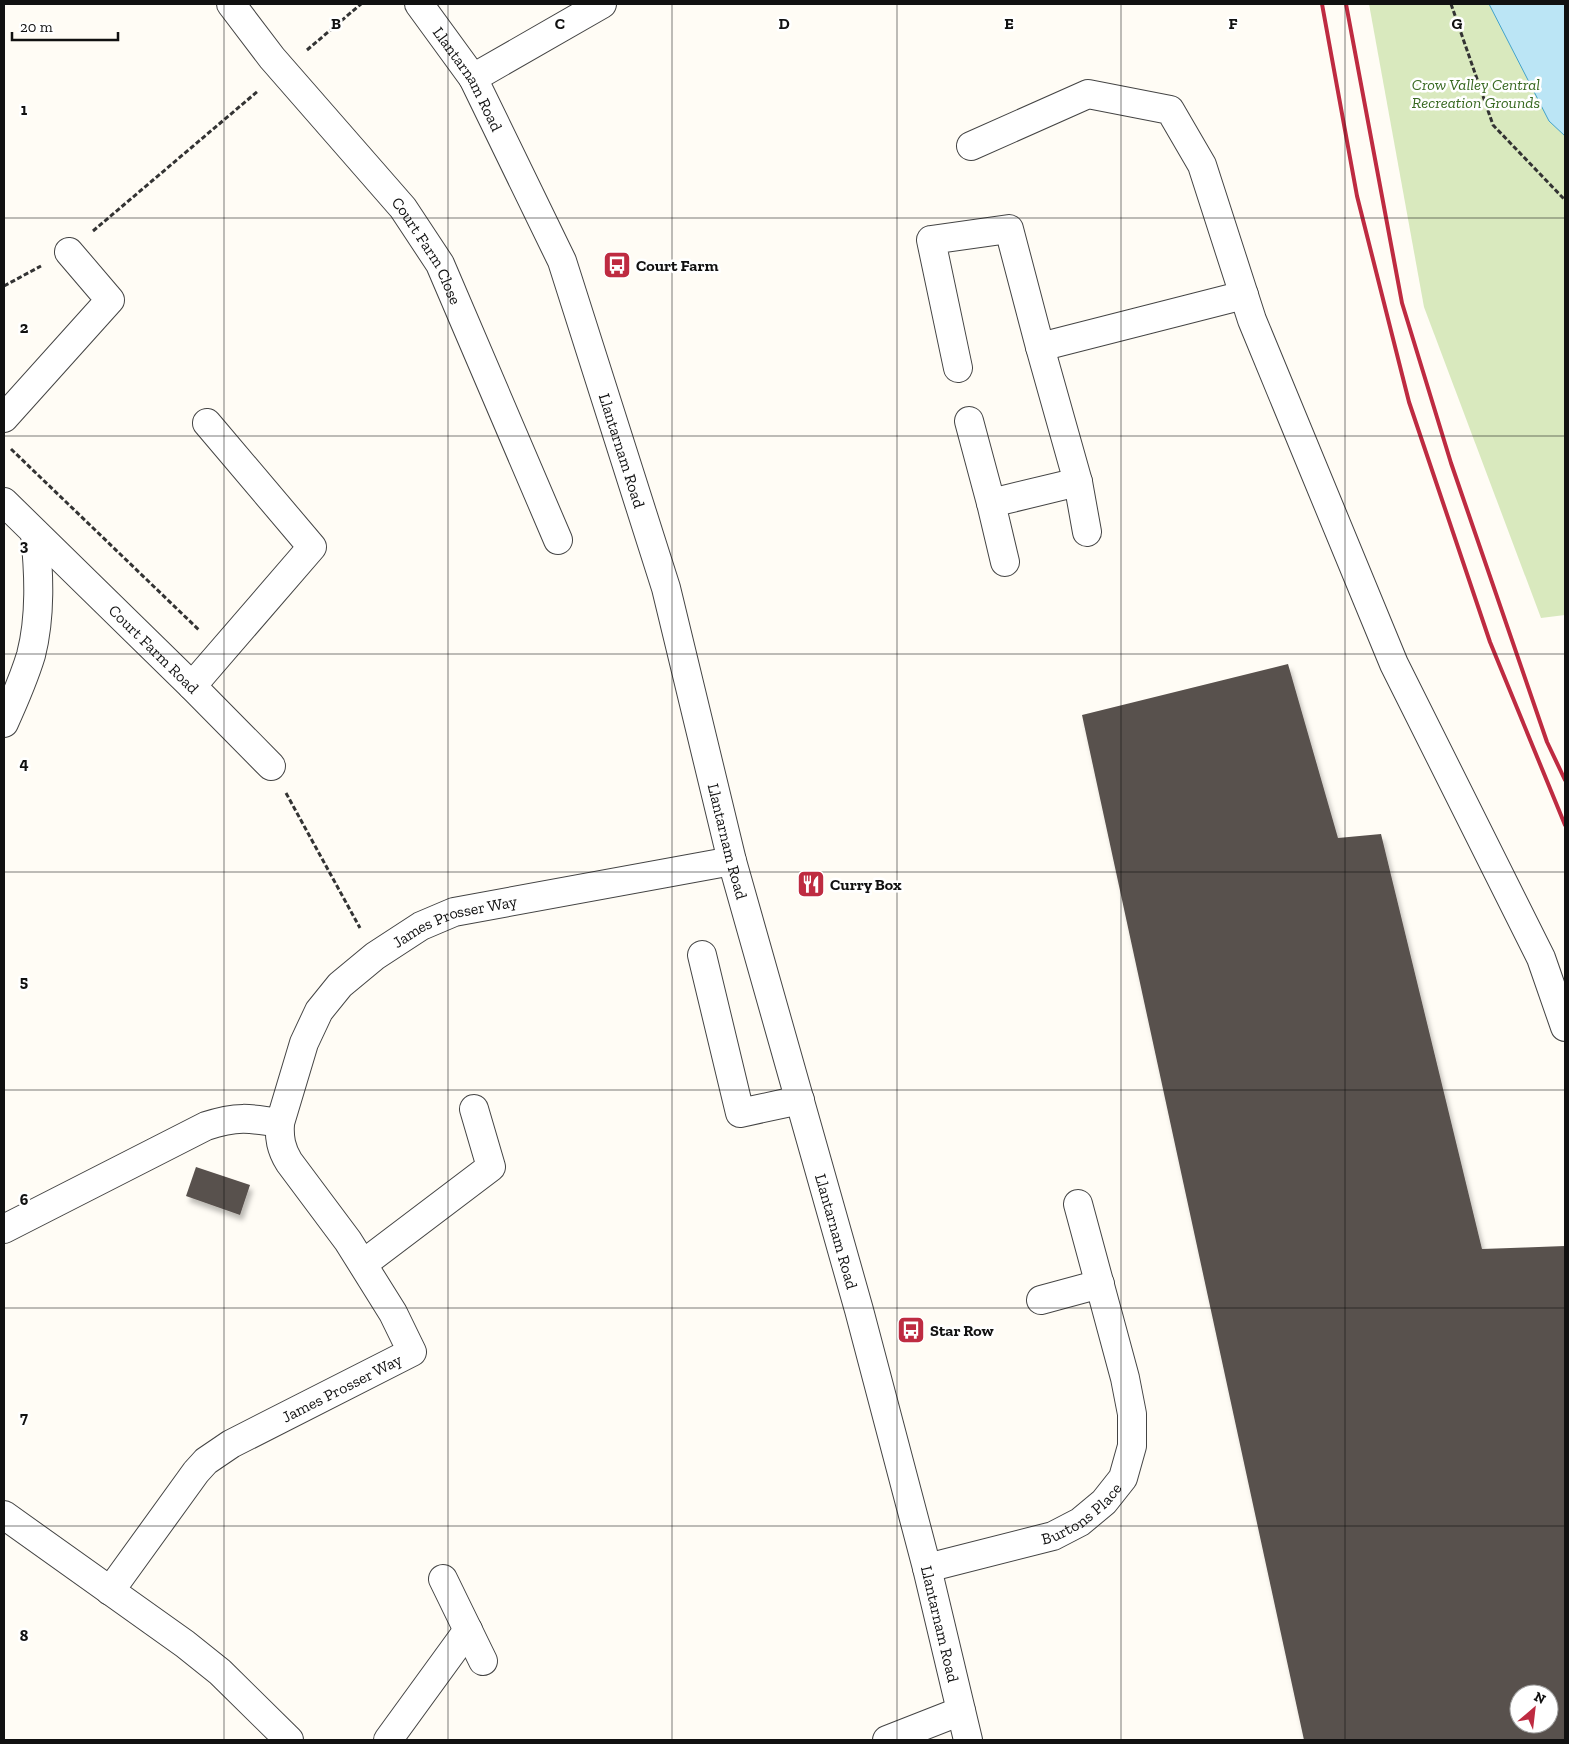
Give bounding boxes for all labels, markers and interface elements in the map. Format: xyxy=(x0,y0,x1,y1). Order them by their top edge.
scale bar xyxy=(12,10,119,42)
text: B xyxy=(331,14,341,33)
text: C xyxy=(555,14,565,33)
text: D xyxy=(778,14,790,33)
text: E xyxy=(1004,14,1014,33)
text: F xyxy=(1228,14,1238,33)
text: G xyxy=(1452,14,1463,33)
text: 20 m xyxy=(20,18,53,36)
street label: Llantarnam Road xyxy=(429,23,507,134)
park label: Crow Valley Central Recreation Grounds xyxy=(1412,75,1540,112)
text: 1 xyxy=(21,100,28,119)
street label: Court Farm Close xyxy=(388,193,466,307)
bus stop icon: Court Farm xyxy=(602,250,632,280)
place label: Court Farm xyxy=(636,256,719,275)
text: 2 xyxy=(20,318,29,337)
street label: Llantarnam Road xyxy=(595,391,649,510)
text: 3 xyxy=(20,536,29,555)
street label: Court Farm Road xyxy=(105,600,203,697)
text: 4 xyxy=(19,754,29,773)
street label: Llantarnam Road xyxy=(704,781,752,902)
restaurant icon: Curry Box xyxy=(796,869,826,899)
place label: Curry Box xyxy=(830,875,902,894)
street label: James Prosser Way xyxy=(389,891,519,952)
text: 5 xyxy=(20,972,28,991)
street label: Llantarnam Road xyxy=(811,1171,862,1291)
text: 6 xyxy=(20,1190,29,1209)
bus stop icon: Star Row xyxy=(896,1315,926,1345)
place label: Star Row xyxy=(930,1321,994,1340)
street label: James Prosser Way xyxy=(279,1349,405,1426)
text: 7 xyxy=(20,1408,28,1427)
street label: Burtons Place xyxy=(1039,1479,1125,1548)
street label: Llantarnam Road xyxy=(917,1564,963,1684)
text: 8 xyxy=(20,1626,29,1645)
north arrow xyxy=(1509,1684,1559,1734)
text: N xyxy=(1531,1688,1549,1708)

